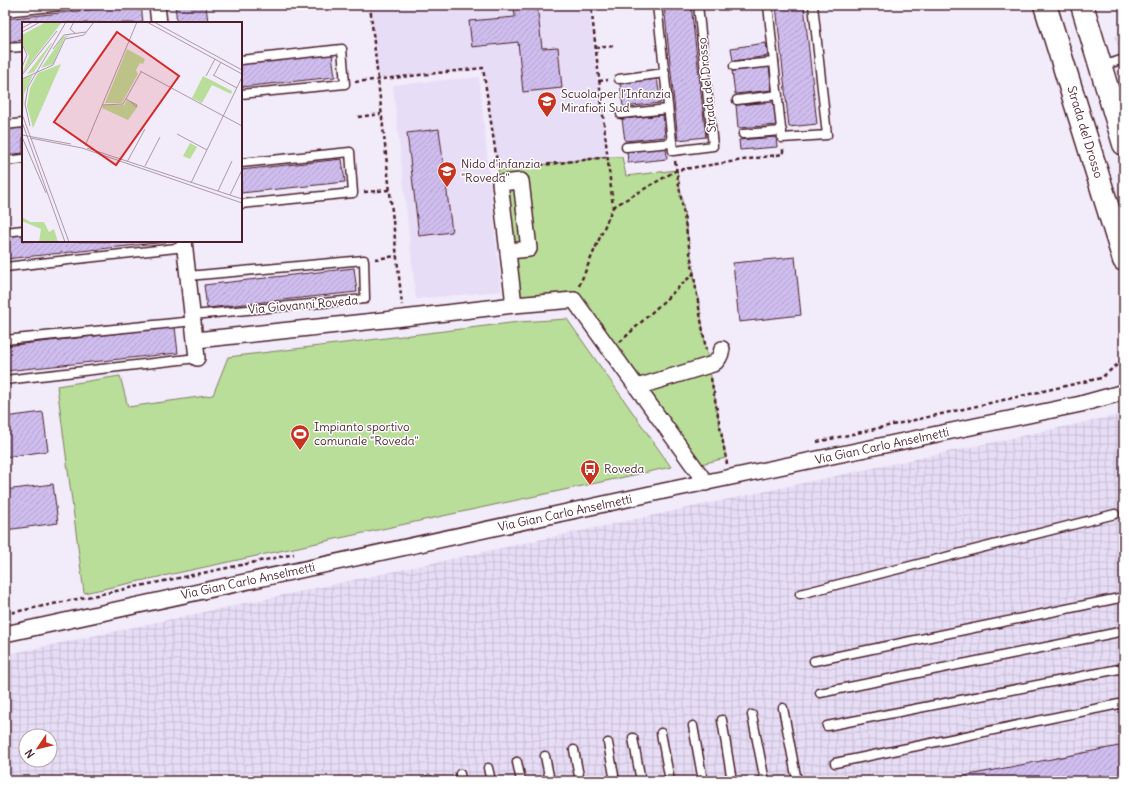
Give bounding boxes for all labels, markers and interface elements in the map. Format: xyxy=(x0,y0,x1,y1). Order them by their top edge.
inset map xyxy=(22,22,242,242)
street label: Strada del Drosso xyxy=(694,37,719,133)
street label: Strada del Drosso xyxy=(1064,84,1107,180)
place label: Scuola per l'Infanzia Mirafiori Sud xyxy=(561,86,671,115)
school or university icon: Scuola per l'Infanzia Mirafiori Sud xyxy=(536,90,558,118)
place label: Nido d'infanzia "Roveda" xyxy=(461,156,540,185)
school or university icon: Nido d'infanzia "Roveda" xyxy=(436,160,458,188)
street label: Via Giovanni Roveda xyxy=(247,292,359,317)
place label: Impianto sportivo comunale "Roveda" xyxy=(314,419,419,448)
sports icon: Impianto sportivo comunale "Roveda" xyxy=(289,423,311,451)
street label: Via Gian Carlo Anselmetti xyxy=(813,424,950,467)
bus stop icon: Roveda xyxy=(579,458,601,486)
place label: Roveda xyxy=(604,461,645,476)
street label: Via Gian Carlo Anselmetti xyxy=(496,491,633,534)
street label: Via Gian Carlo Anselmetti xyxy=(179,559,316,602)
north arrow xyxy=(18,728,58,768)
text: N xyxy=(22,747,38,761)

